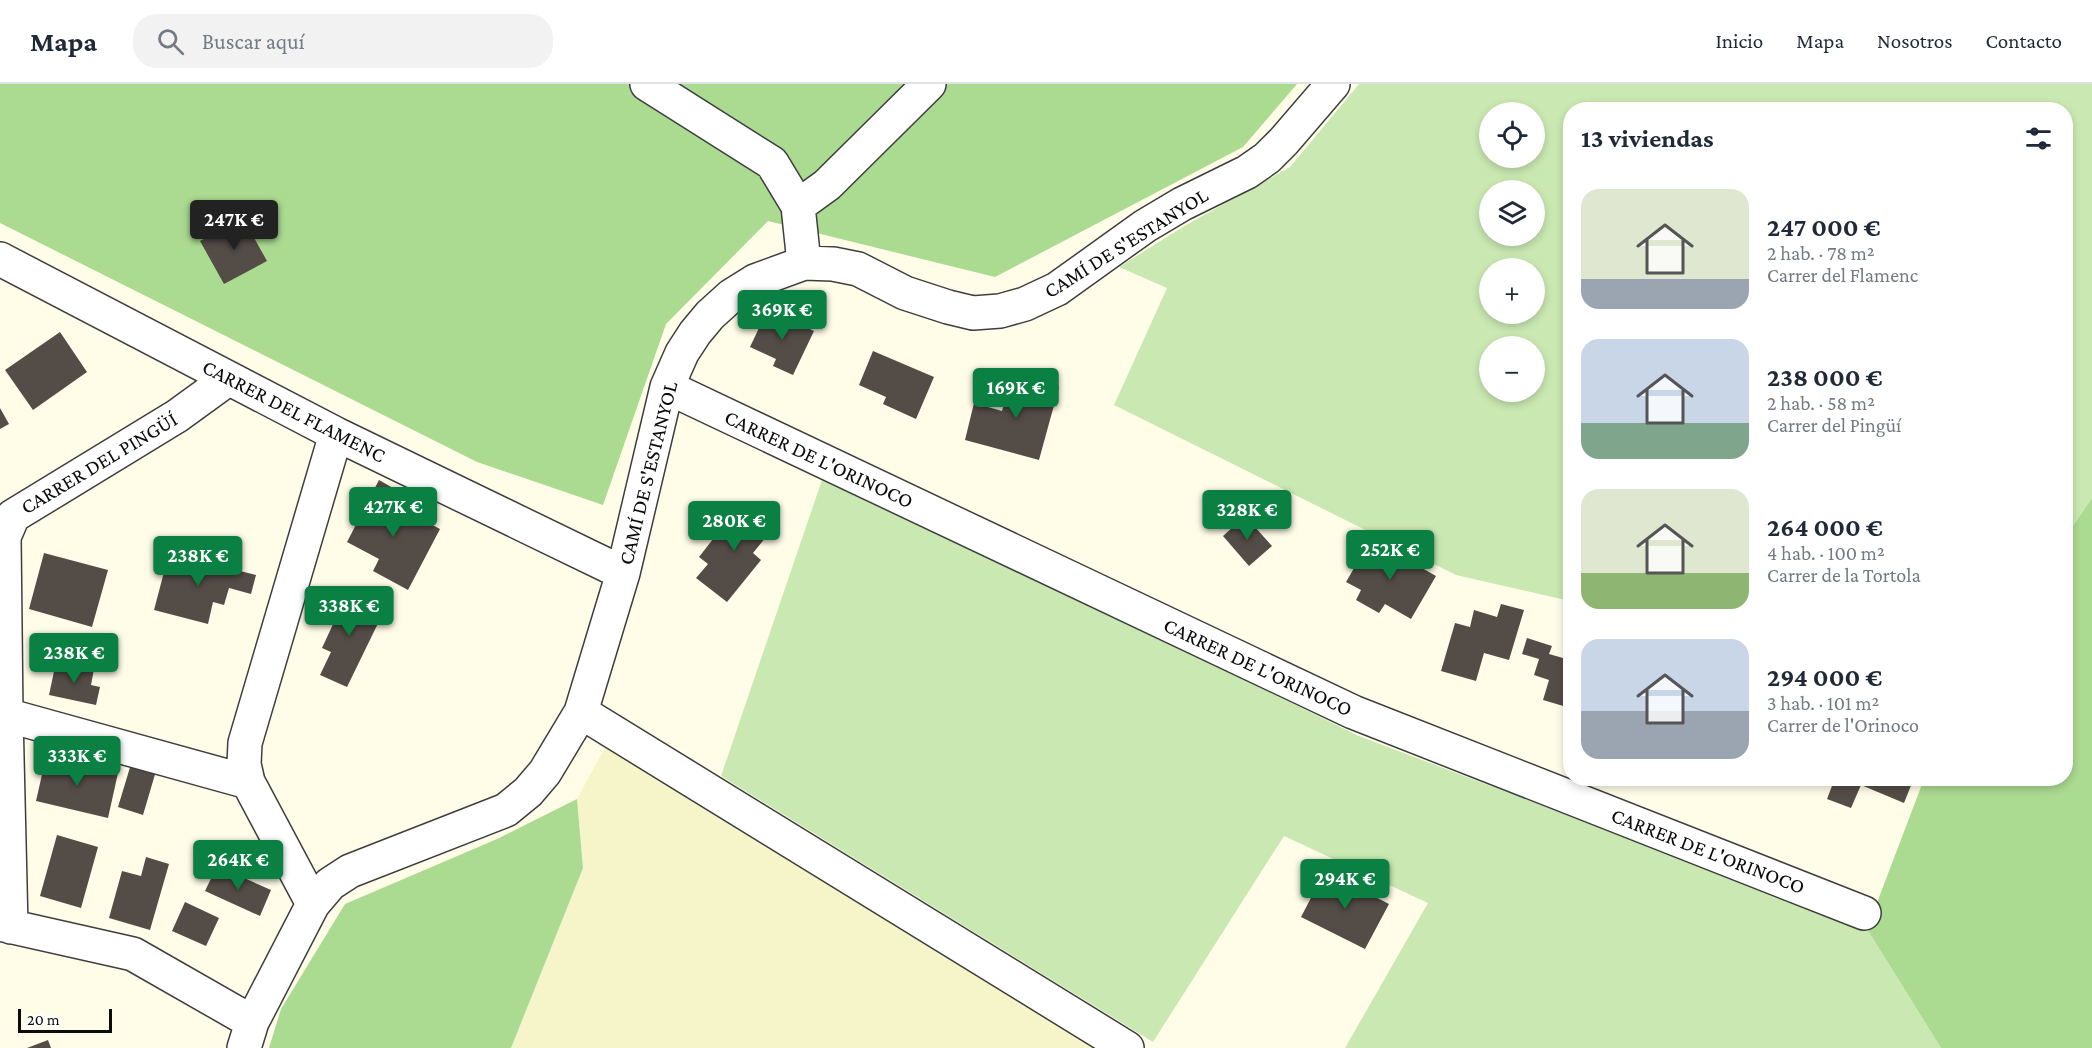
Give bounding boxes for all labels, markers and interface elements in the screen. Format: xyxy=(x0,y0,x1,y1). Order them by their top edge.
search box xyxy=(133,14,553,68)
icon: search xyxy=(154,25,187,58)
text: Mapa xyxy=(30,26,97,57)
text: Buscar aquí xyxy=(202,29,305,54)
text: Inicio xyxy=(1715,29,1763,53)
text: Mapa xyxy=(1796,29,1844,53)
text: Nosotros xyxy=(1877,29,1953,53)
text: Contacto xyxy=(1986,29,2062,53)
map controls xyxy=(1479,102,1545,402)
button: locate xyxy=(1479,102,1545,168)
icon: filters xyxy=(2022,122,2055,155)
text: 13 viviendas xyxy=(1581,124,1714,153)
button: layers xyxy=(1479,180,1545,246)
street label: CAMÍ DE S'ESTANYOL xyxy=(1040,183,1213,303)
pin: 247K € xyxy=(185,200,283,251)
text: 247K € xyxy=(204,208,264,230)
icon: home xyxy=(1629,213,1701,285)
text: 247 000 € xyxy=(1767,213,1881,242)
text: 2 hab. · 78 m² xyxy=(1767,242,1875,264)
button: + xyxy=(1479,258,1545,324)
text: Carrer del Flamenc xyxy=(1767,264,1918,286)
pin: 369K € xyxy=(733,290,831,341)
text: 369K € xyxy=(752,298,812,320)
button: − xyxy=(1479,336,1545,402)
street label: CARRER DEL FLAMENC xyxy=(199,354,389,468)
icon: home xyxy=(1629,363,1701,435)
text: 238 000 € xyxy=(1767,363,1883,392)
pin: 169K € xyxy=(967,368,1065,419)
text: 169K € xyxy=(987,376,1045,398)
street label: CAMÍ DE S'ESTANYOL xyxy=(614,378,683,567)
text: 2 hab. · 58 m² xyxy=(1767,392,1875,414)
street label: CARRER DE L'ORINOCO xyxy=(721,405,917,513)
street label: CARRER DEL PINGÜÍ xyxy=(16,407,182,519)
text: Carrer del Pingüí xyxy=(1767,414,1901,436)
pin: 427K € xyxy=(344,487,442,538)
pin: 328K € xyxy=(1198,490,1296,541)
text: 427K € xyxy=(363,495,423,517)
text: 328K € xyxy=(1216,498,1278,520)
pin: 280K € xyxy=(685,501,783,552)
text: 280K € xyxy=(702,509,766,531)
icon: home xyxy=(1629,513,1701,585)
text: 264 000 € xyxy=(1767,513,1883,542)
pin: 252K € xyxy=(1341,530,1439,581)
pin: 238K € xyxy=(149,536,247,587)
text: 252K € xyxy=(1360,538,1420,560)
text: 4 hab. · 100 m² xyxy=(1767,542,1885,564)
text: 238K € xyxy=(167,544,229,566)
text: Carrer de la Tortola xyxy=(1767,564,1921,586)
pin: 338K € xyxy=(300,586,398,637)
text: 338K € xyxy=(319,594,379,616)
street label: CARRER DE L'ORINOCO xyxy=(1160,613,1356,721)
pin: 238K € xyxy=(25,633,123,684)
text: 238K € xyxy=(43,641,105,663)
icon: home xyxy=(1629,663,1701,735)
text: 294 000 € xyxy=(1767,663,1882,692)
text: 3 hab. · 101 m² xyxy=(1767,692,1879,714)
text: Carrer de l'Orinoco xyxy=(1767,714,1919,736)
pin: 333K € xyxy=(28,736,126,787)
text: 333K € xyxy=(48,744,106,766)
street label: CARRER DE L'ORINOCO xyxy=(1608,803,1808,899)
pin: 264K € xyxy=(189,840,287,891)
text: 264K € xyxy=(207,848,269,870)
pin: 294K € xyxy=(1296,859,1394,910)
text: 294K € xyxy=(1314,867,1376,889)
scale bar xyxy=(18,1006,112,1034)
text: 20 m xyxy=(27,1011,60,1028)

